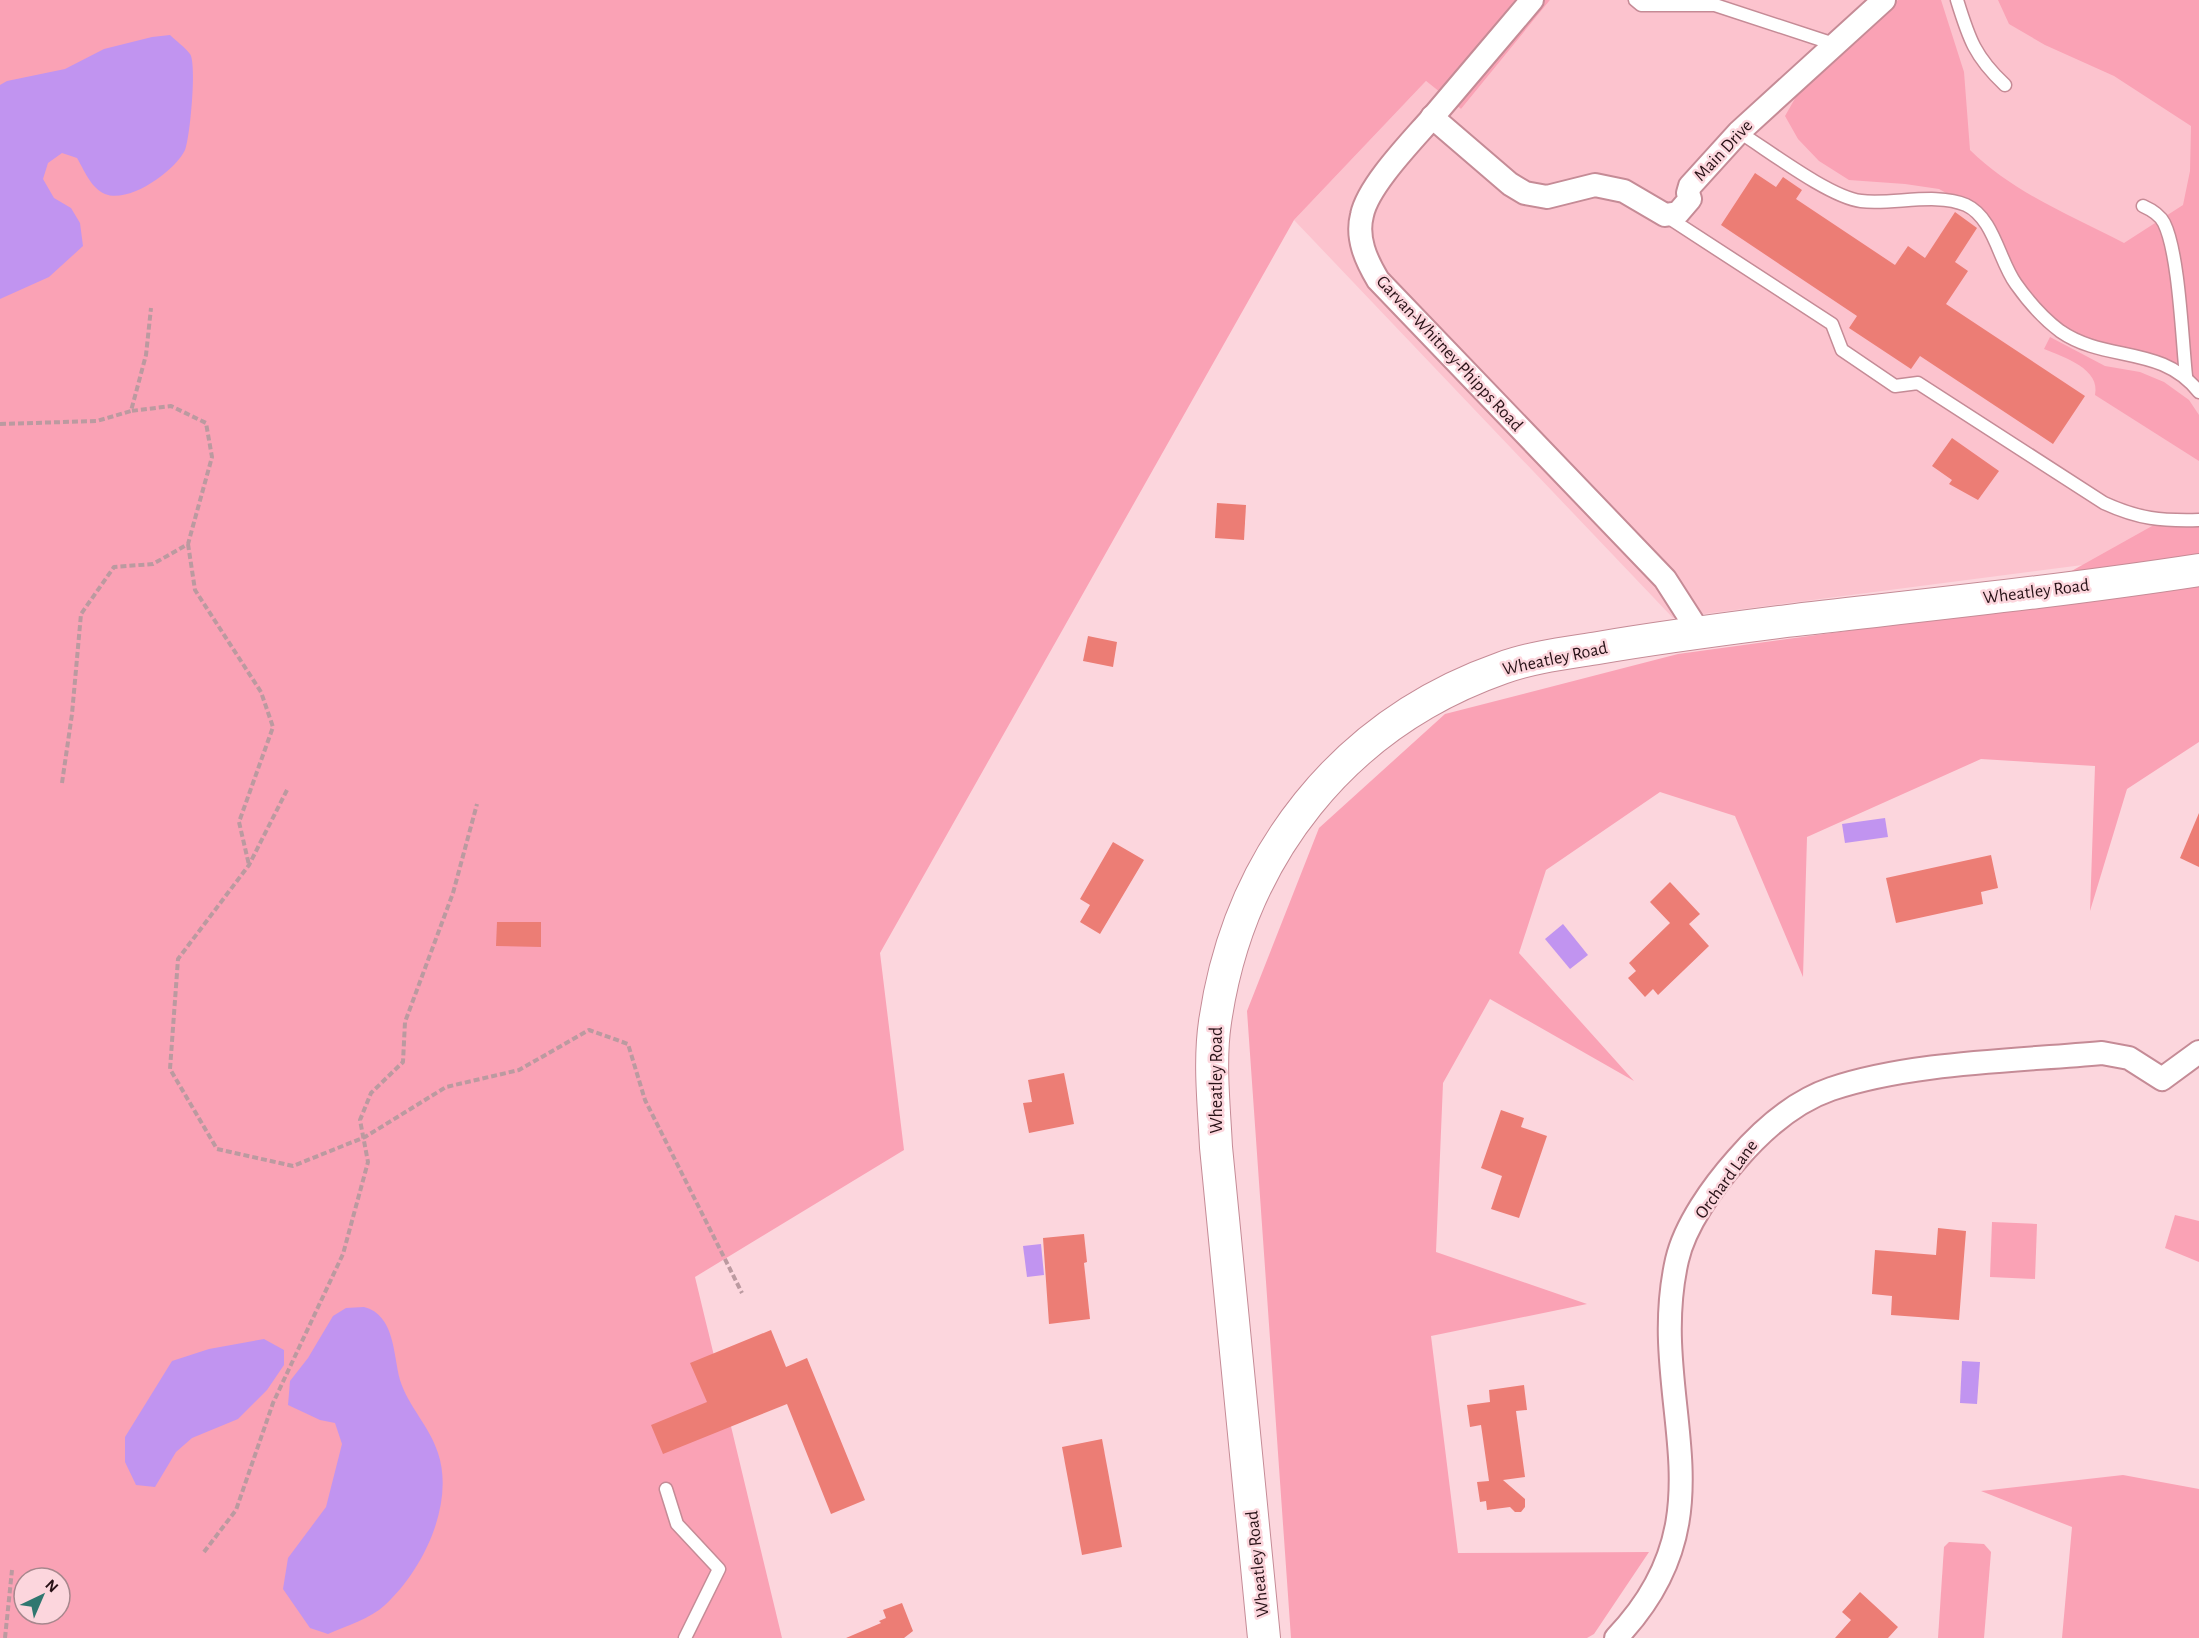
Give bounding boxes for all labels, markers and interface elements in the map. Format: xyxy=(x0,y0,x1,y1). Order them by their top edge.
street label: Main Drive xyxy=(1691,117,1756,185)
street label: Garvan-Whitney-Phipps Road xyxy=(1373,272,1526,435)
street label: Wheatley Road xyxy=(1982,577,2090,607)
street label: Wheatley Road xyxy=(1501,639,1609,679)
street label: Wheatley Road xyxy=(1208,1027,1226,1133)
street label: Orchard Lane xyxy=(1692,1137,1761,1222)
street label: Wheatley Road xyxy=(1243,1510,1273,1618)
north arrow xyxy=(12,1566,72,1626)
text: N xyxy=(42,1576,61,1596)

